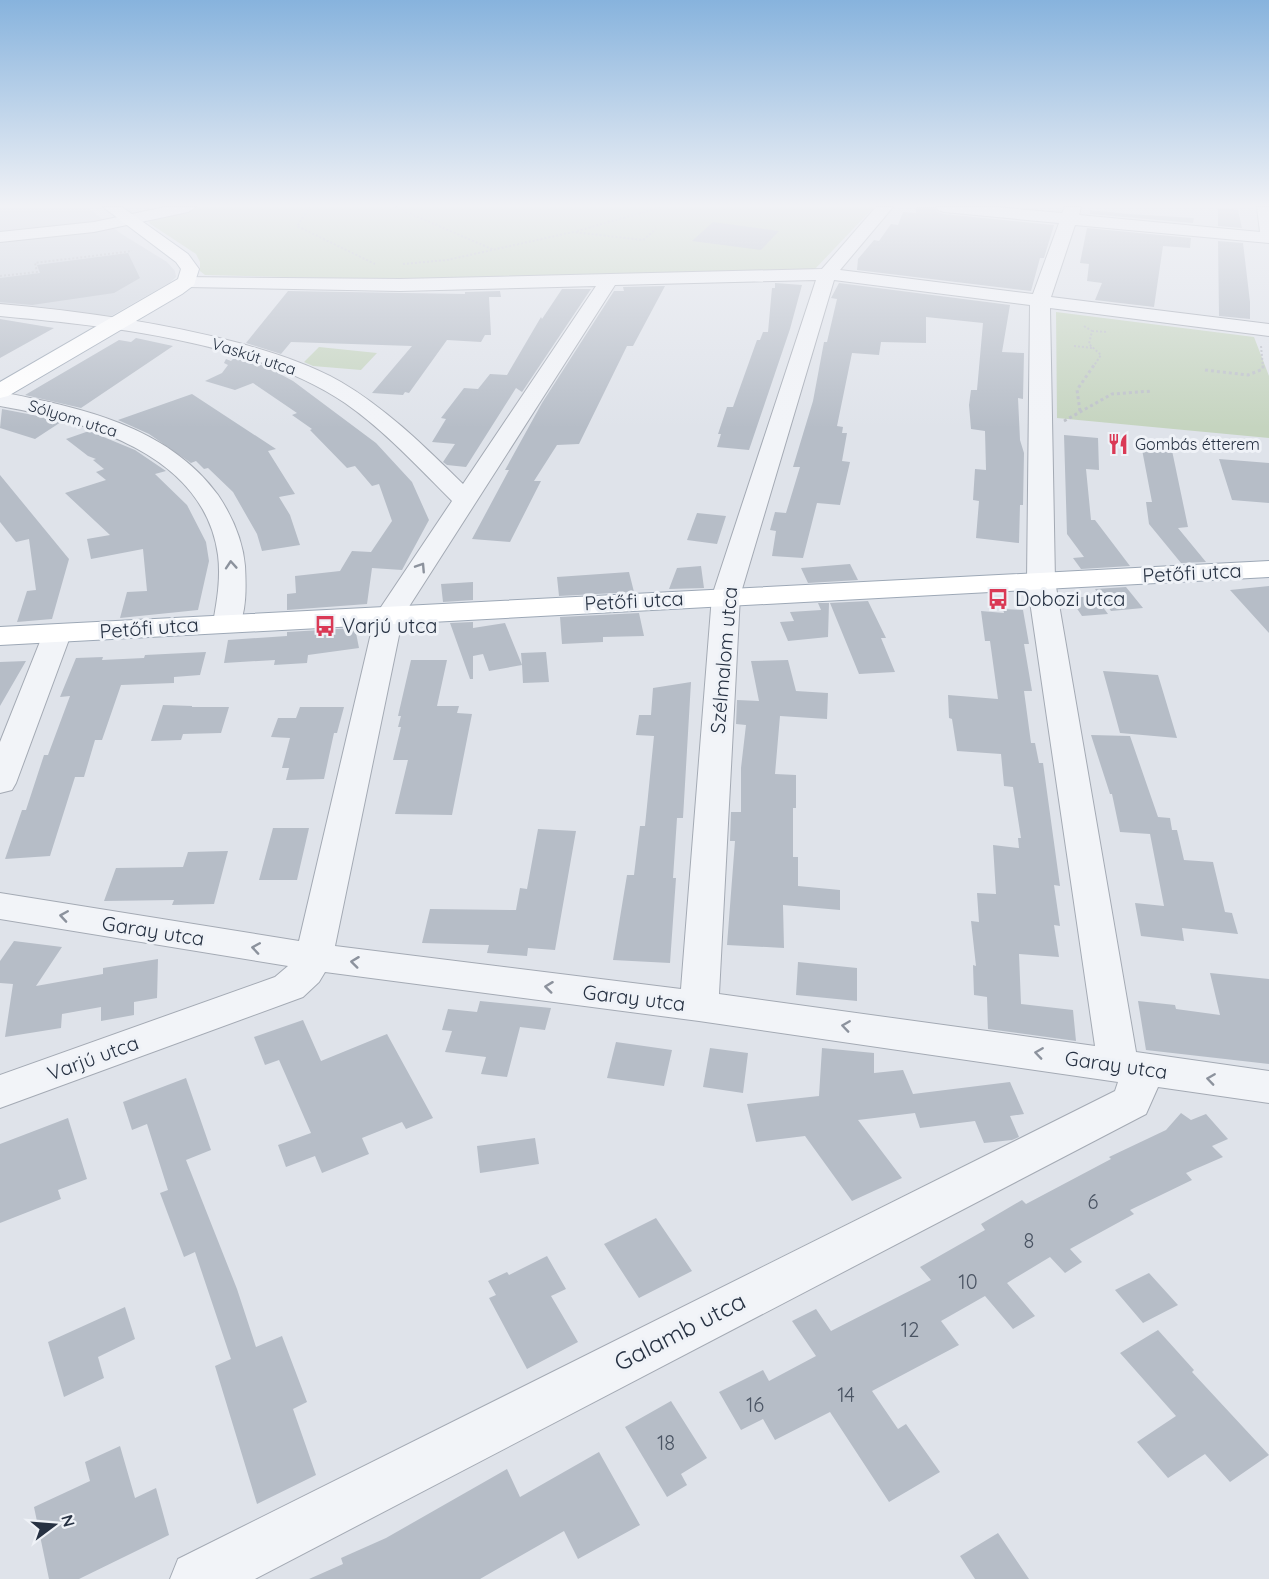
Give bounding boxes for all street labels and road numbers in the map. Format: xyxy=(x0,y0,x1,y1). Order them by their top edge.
street label: Vaskút utca xyxy=(209,333,299,379)
street label: Sólyom utca xyxy=(26,395,120,441)
street label: Petőfi utca xyxy=(1142,557,1242,588)
street label: Petőfi utca xyxy=(584,585,684,616)
street label: Szélmalom utca xyxy=(705,585,742,735)
street label: Petőfi utca xyxy=(99,612,199,643)
street label: Garay utca xyxy=(100,910,206,951)
street label: Garay utca xyxy=(581,979,687,1016)
street label: Varjú utca xyxy=(44,1029,142,1086)
street label: Garay utca xyxy=(1063,1045,1169,1084)
street label: Galamb utca xyxy=(609,1285,750,1377)

